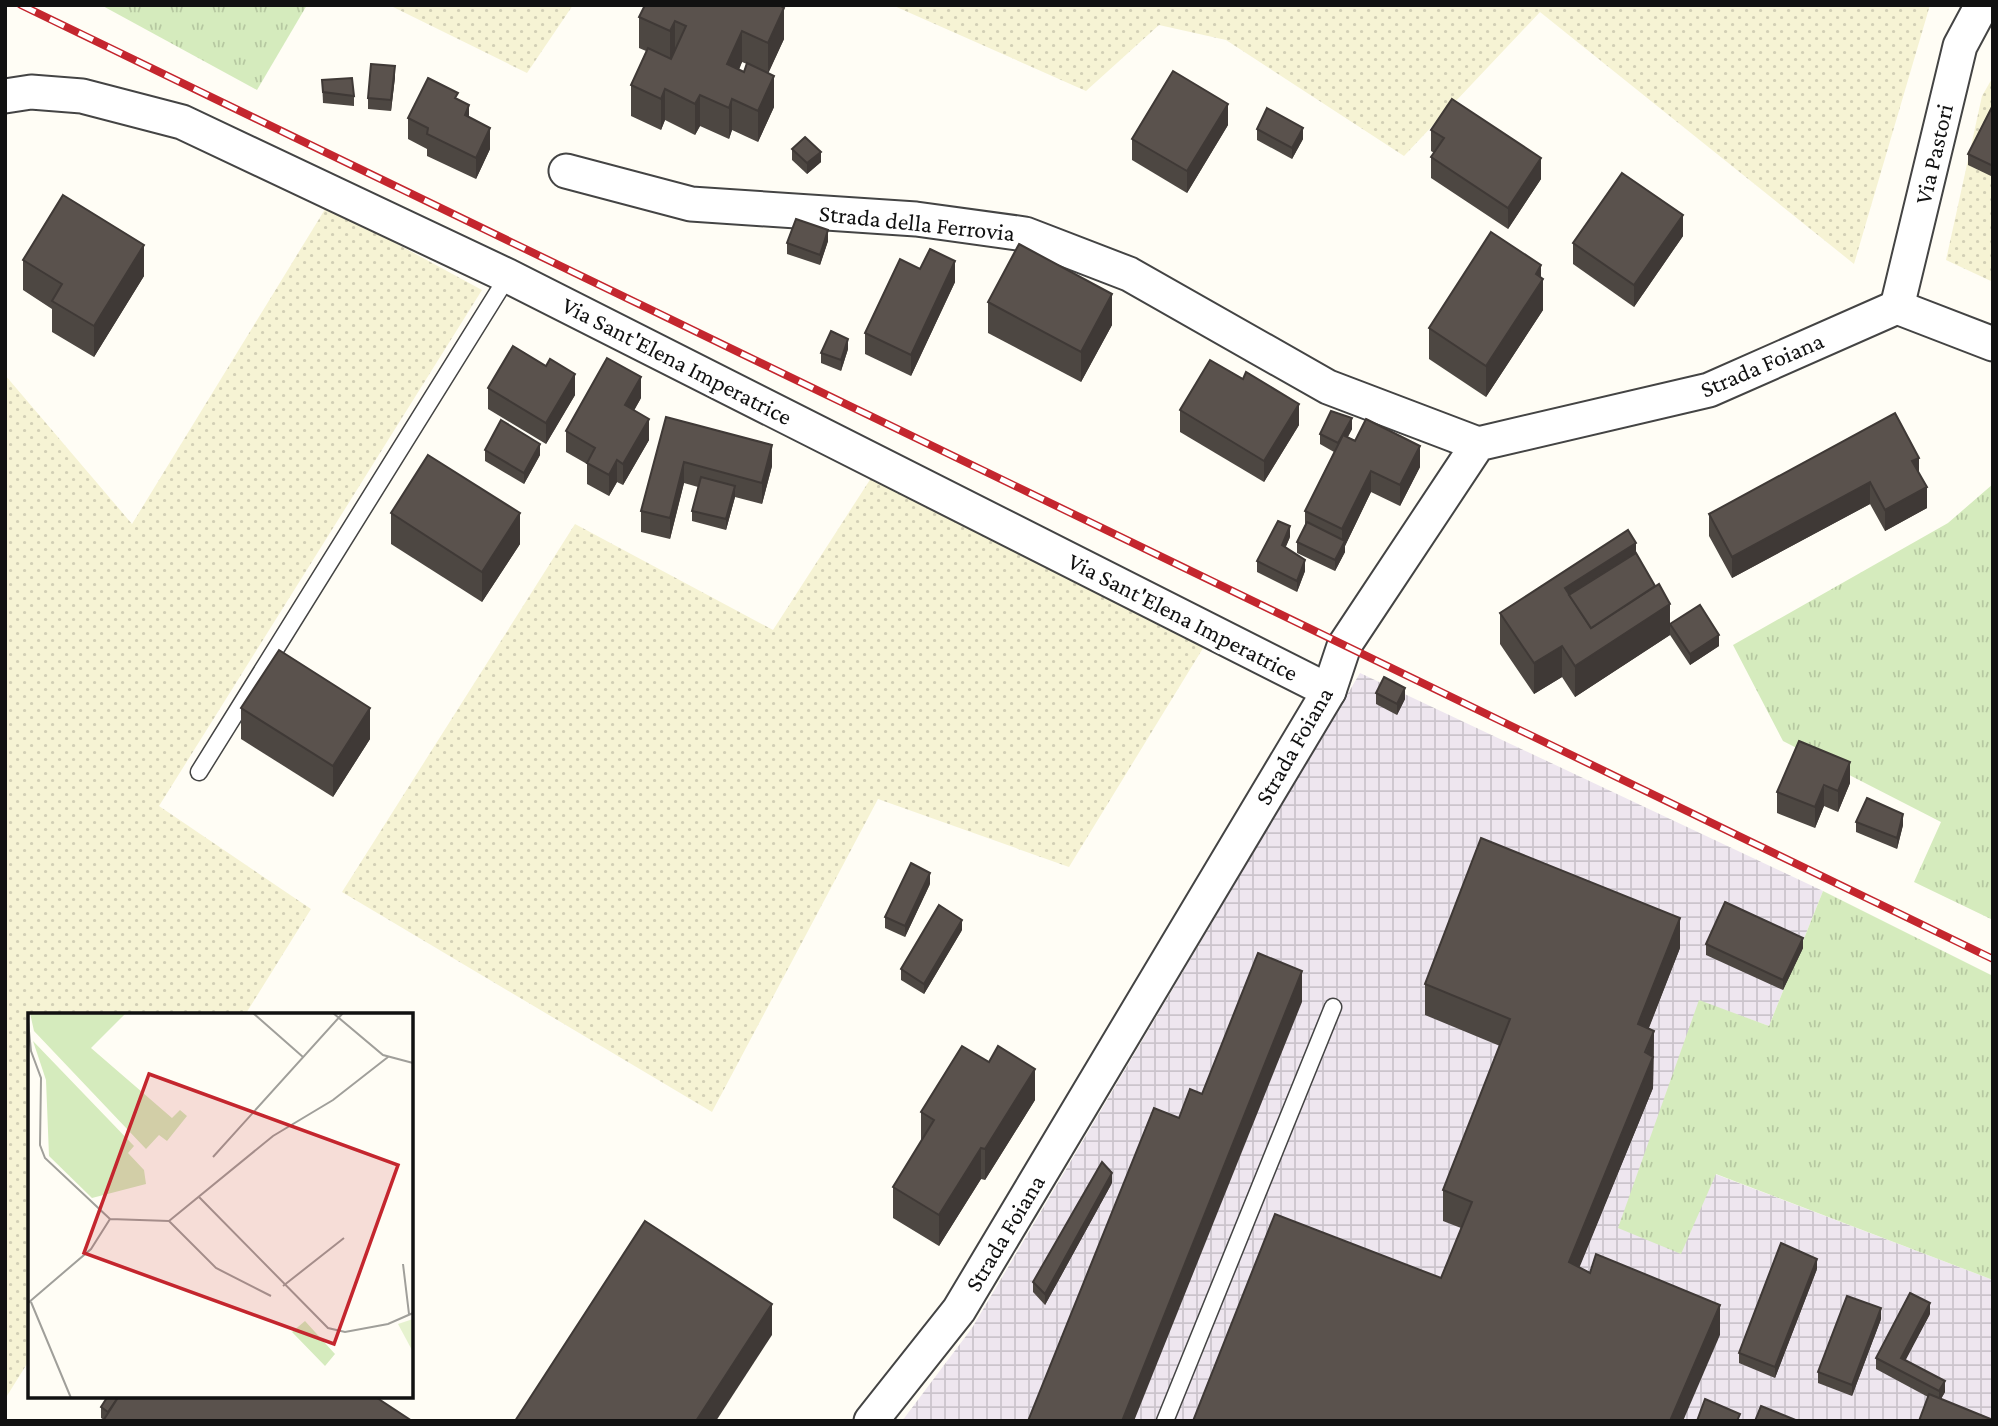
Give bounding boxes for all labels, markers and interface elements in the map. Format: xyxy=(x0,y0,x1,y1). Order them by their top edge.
street label: Via Pastori xyxy=(1909,101,1958,207)
street label: Strada della Ferrovia xyxy=(818,199,1016,246)
street label: Via Sant'Elena Imperatrice xyxy=(558,291,797,430)
street label: Strada Foiana xyxy=(1696,326,1827,403)
street label: Via Sant'Elena Imperatrice xyxy=(1064,547,1303,686)
street label: Strada Foiana xyxy=(1249,682,1338,809)
inset map xyxy=(28,1013,413,1398)
street label: Strada Foiana xyxy=(959,1170,1050,1296)

